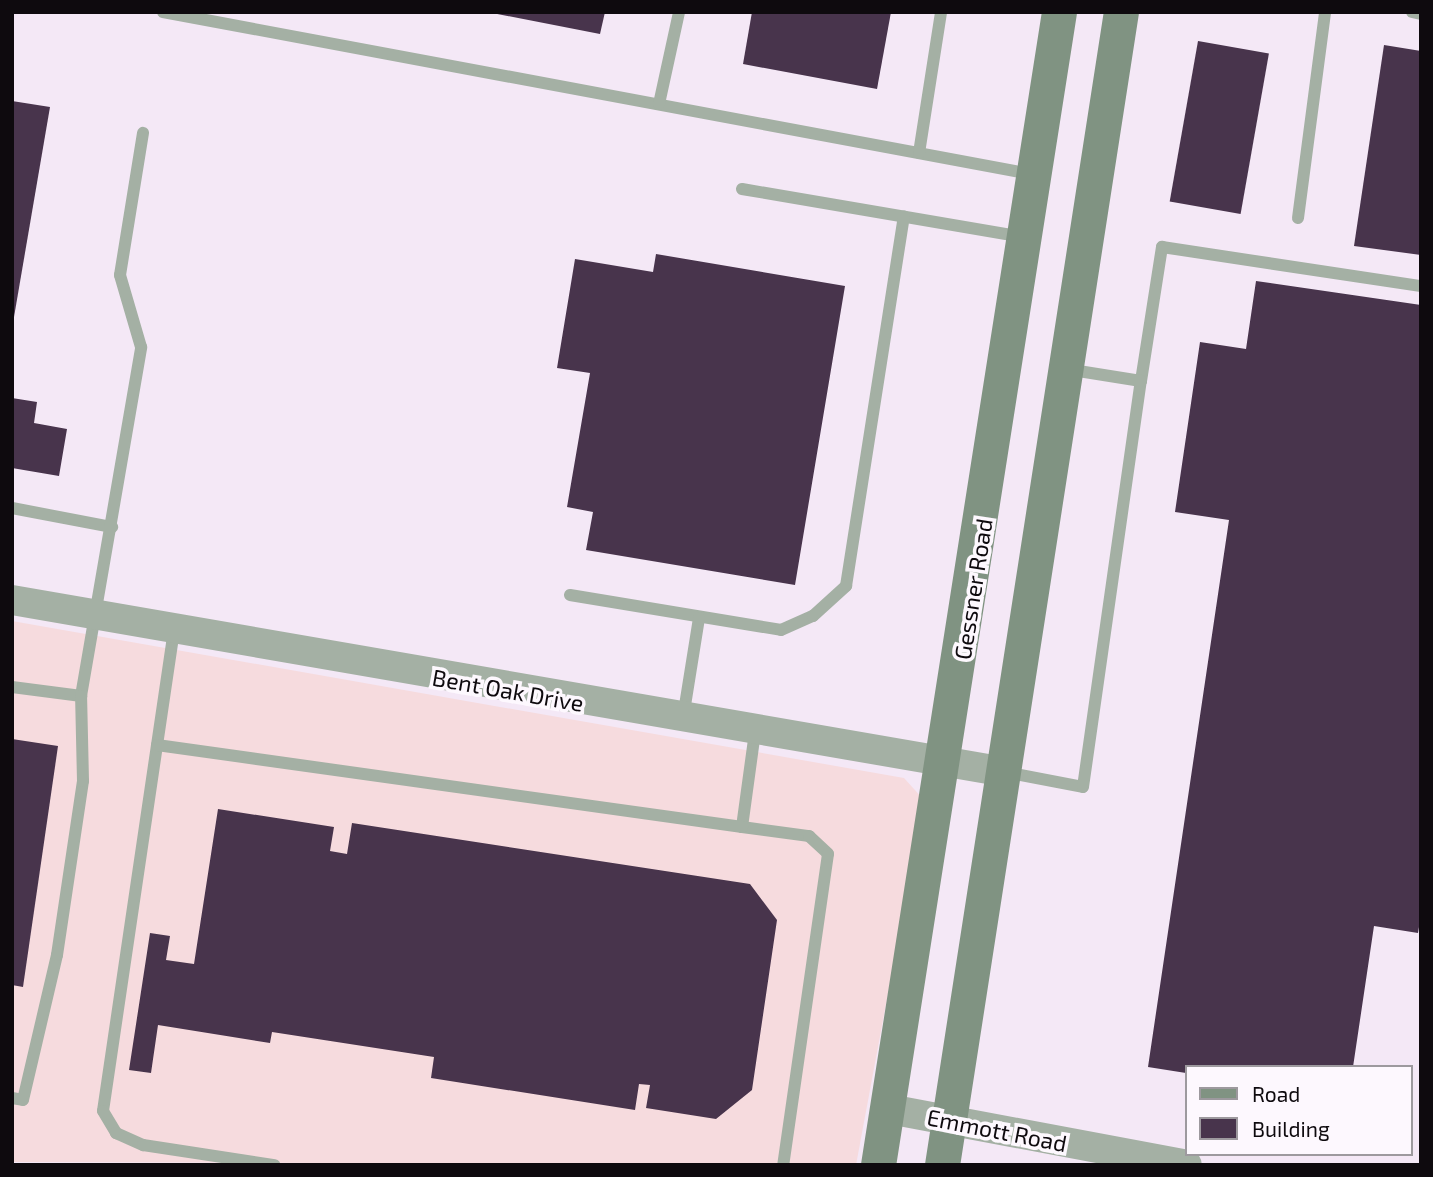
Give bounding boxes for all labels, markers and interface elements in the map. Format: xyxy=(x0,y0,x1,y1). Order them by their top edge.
street label: Gessner Road xyxy=(948,516,998,662)
street label: Bent Oak Drive xyxy=(430,663,586,717)
legend xyxy=(1184,1065,1412,1156)
text: Road xyxy=(1252,1081,1300,1106)
street label: Emmott Road xyxy=(925,1103,1069,1157)
text: Building xyxy=(1252,1116,1330,1141)

